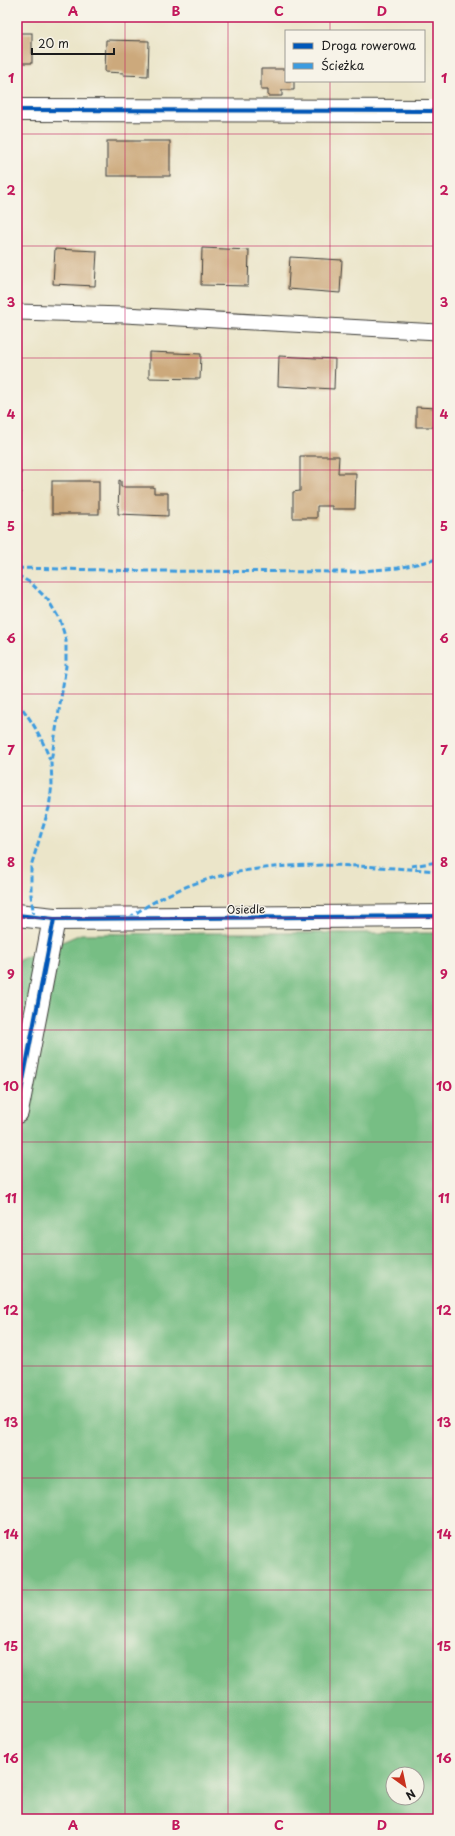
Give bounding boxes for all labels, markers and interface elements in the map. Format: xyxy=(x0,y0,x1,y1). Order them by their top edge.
text: A xyxy=(68,1,78,20)
text: B xyxy=(172,1,181,20)
text: C xyxy=(274,1,284,20)
text: D xyxy=(377,1,387,20)
scale bar xyxy=(32,30,114,56)
legend xyxy=(285,30,425,82)
text: 20 m xyxy=(38,34,69,52)
text: Droga rowerowa xyxy=(321,36,417,54)
text: Ścieżka xyxy=(321,56,365,74)
text: 1 xyxy=(8,68,14,87)
text: 1 xyxy=(441,68,447,87)
text: 2 xyxy=(6,180,16,199)
text: 2 xyxy=(439,180,449,199)
text: 3 xyxy=(7,292,16,311)
text: 3 xyxy=(440,292,449,311)
text: 4 xyxy=(7,404,16,423)
text: 4 xyxy=(440,404,449,423)
text: 5 xyxy=(7,516,15,535)
text: 5 xyxy=(440,516,448,535)
text: 6 xyxy=(6,628,16,647)
text: 6 xyxy=(439,628,449,647)
text: 7 xyxy=(7,740,15,759)
text: 7 xyxy=(440,740,448,759)
text: 8 xyxy=(7,852,15,871)
text: 8 xyxy=(440,852,448,871)
street label: Osiedle xyxy=(227,900,265,918)
text: 9 xyxy=(7,964,15,983)
text: 9 xyxy=(440,964,448,983)
text: 10 xyxy=(3,1076,19,1095)
text: 10 xyxy=(436,1076,452,1095)
text: 11 xyxy=(5,1188,17,1207)
text: 11 xyxy=(438,1188,450,1207)
text: 12 xyxy=(3,1300,19,1319)
text: 12 xyxy=(436,1300,452,1319)
text: 13 xyxy=(4,1412,19,1431)
text: 13 xyxy=(437,1412,452,1431)
text: 14 xyxy=(3,1524,19,1543)
text: 14 xyxy=(436,1524,452,1543)
text: 15 xyxy=(4,1636,18,1655)
text: 15 xyxy=(437,1636,451,1655)
text: 16 xyxy=(3,1748,19,1767)
text: 16 xyxy=(436,1748,452,1767)
north arrow xyxy=(385,1766,425,1806)
text: N xyxy=(402,1785,419,1804)
text: A xyxy=(68,1815,78,1834)
text: B xyxy=(172,1815,181,1834)
text: C xyxy=(274,1815,284,1834)
text: D xyxy=(377,1815,387,1834)

